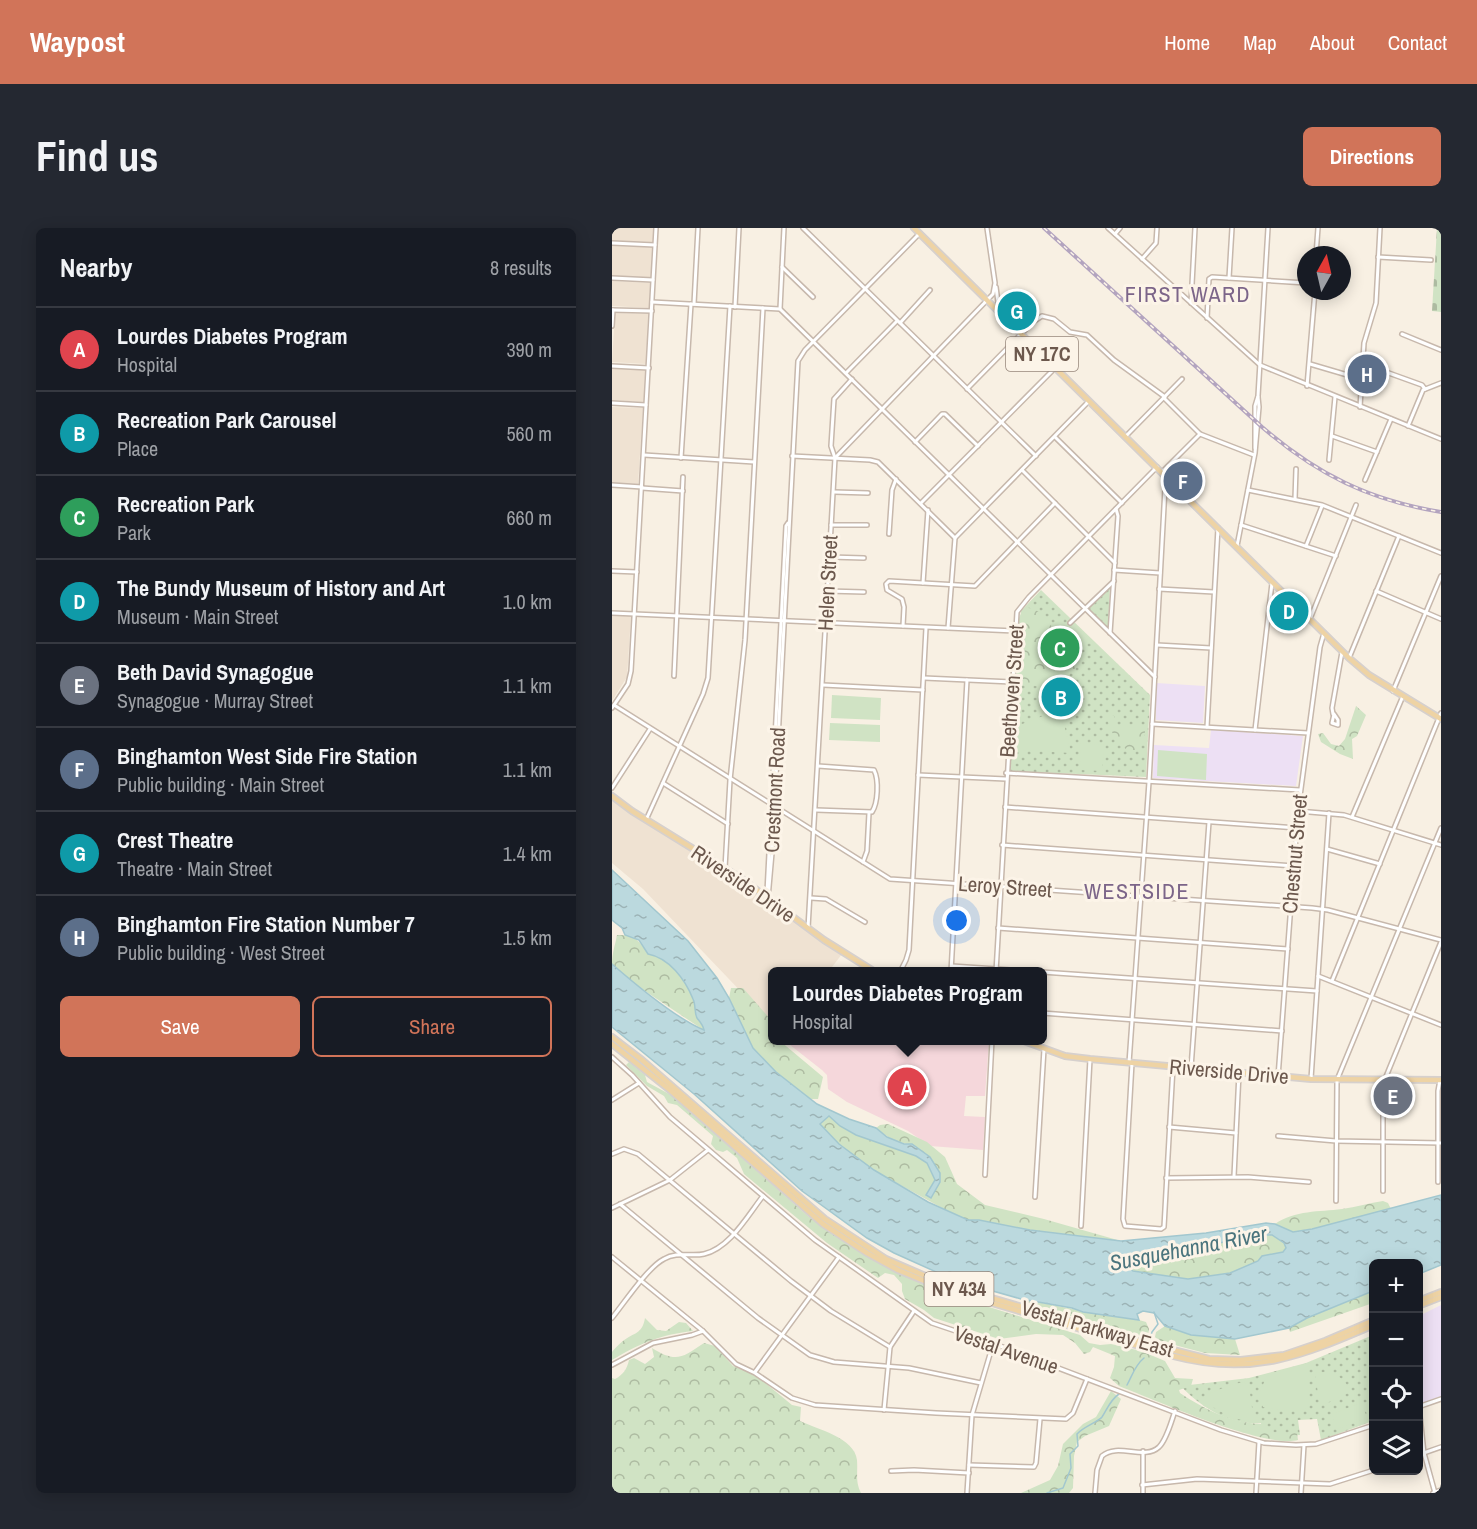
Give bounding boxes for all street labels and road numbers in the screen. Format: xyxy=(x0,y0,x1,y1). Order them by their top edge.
road number: NY 17C xyxy=(1006,337,1078,371)
street label: Helen Street xyxy=(811,534,844,632)
street label: Beethoven Street xyxy=(992,623,1031,758)
street label: Crestmont Road xyxy=(757,727,792,853)
street label: Chestnut Street xyxy=(1275,793,1314,915)
street label: Riverside Drive xyxy=(686,838,801,929)
street label: Leroy Street xyxy=(957,869,1053,904)
street label: Riverside Drive xyxy=(1168,1052,1290,1091)
road number: NY 434 xyxy=(924,1272,994,1306)
street label: Vestal Parkway East xyxy=(1018,1293,1177,1364)
street label: Vestal Avenue xyxy=(950,1318,1062,1381)

